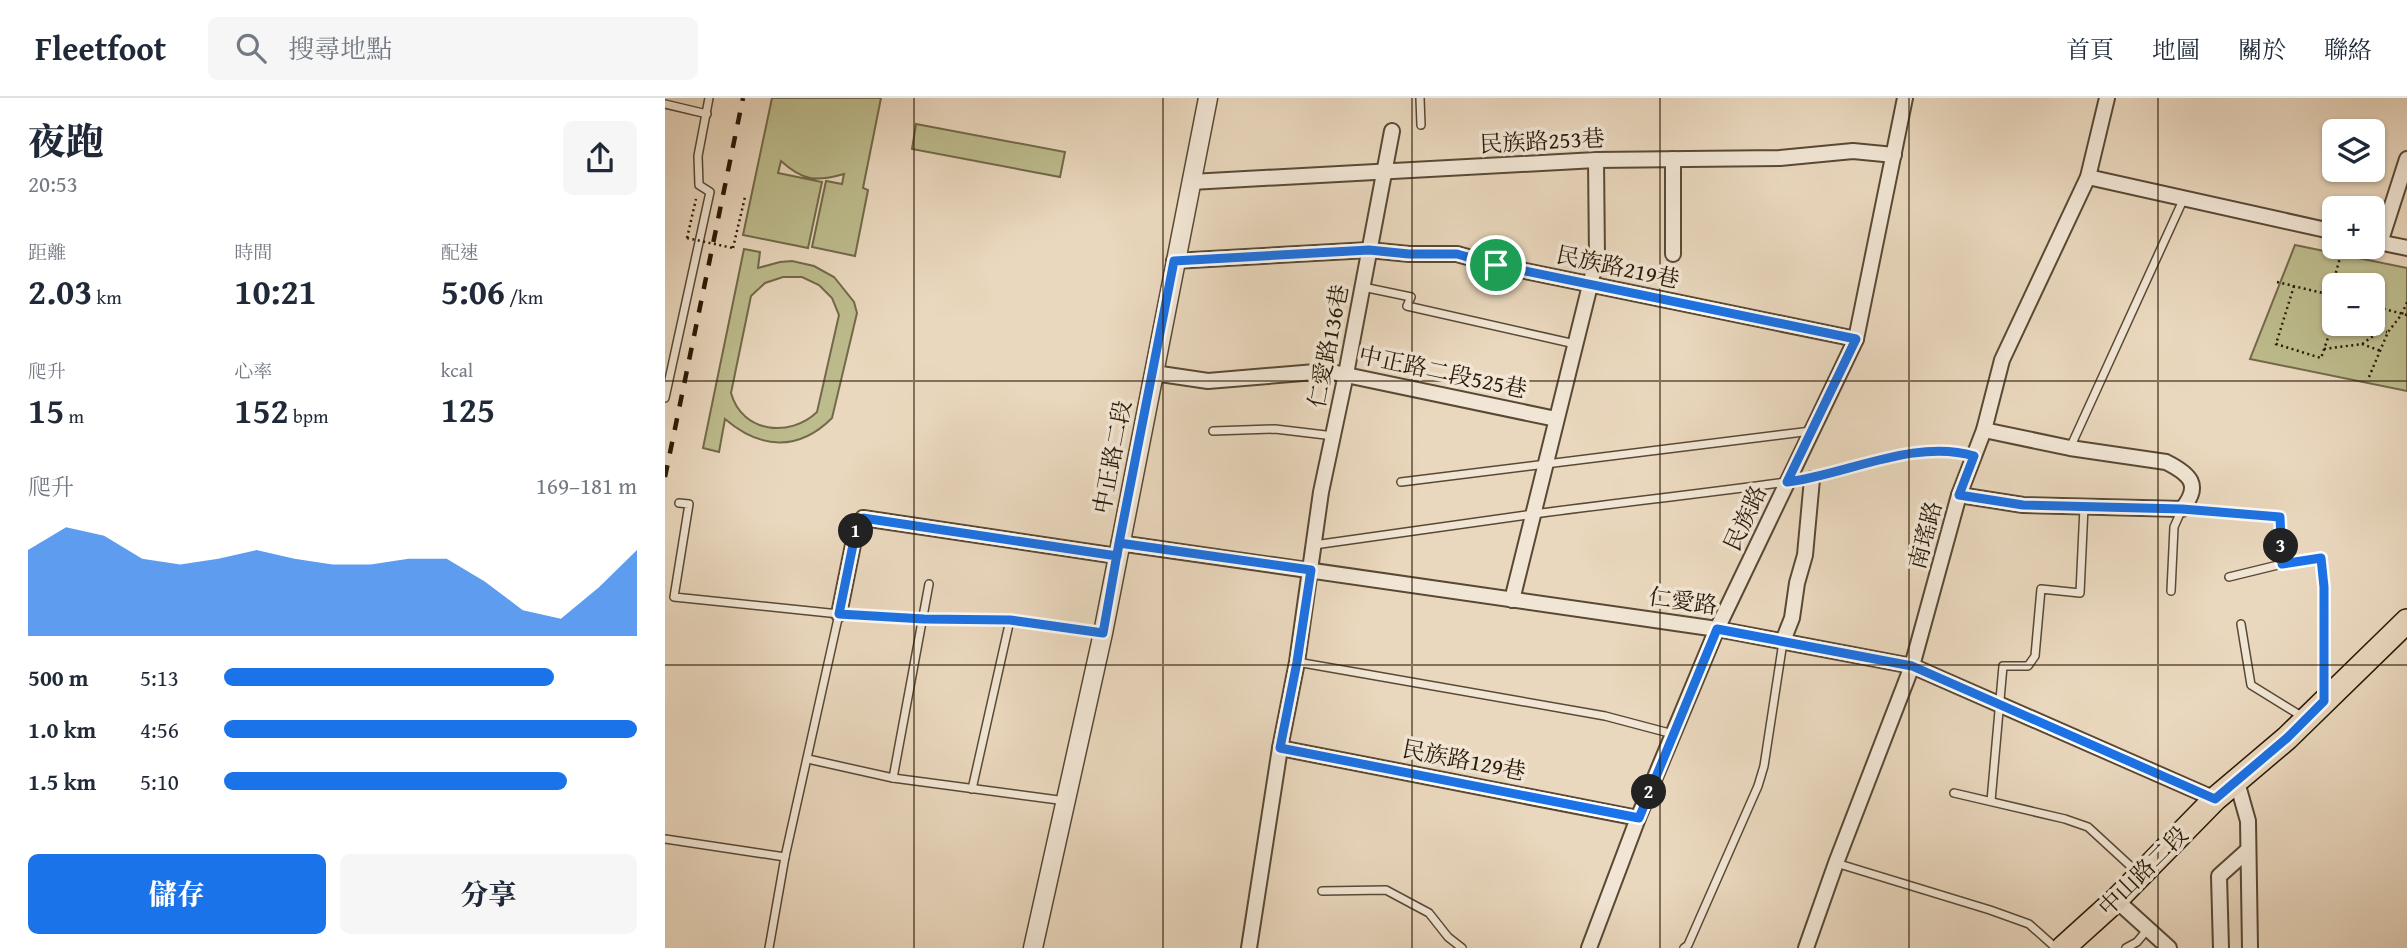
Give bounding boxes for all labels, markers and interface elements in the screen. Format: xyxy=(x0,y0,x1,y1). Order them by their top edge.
search box xyxy=(208,17,698,80)
text: Fleetfoot xyxy=(35,24,166,72)
icon: search xyxy=(232,29,270,67)
text: 搜尋地點 xyxy=(288,29,392,68)
text: 首頁 xyxy=(2066,32,2114,67)
text: 地圖 xyxy=(2152,32,2200,67)
text: 關於 xyxy=(2238,32,2286,67)
text: 聯絡 xyxy=(2324,32,2372,67)
text: 夜跑 xyxy=(28,113,104,169)
map controls xyxy=(2322,119,2385,336)
button: layers xyxy=(2322,119,2385,182)
button: share xyxy=(563,121,637,195)
street label: 民族路253巷 xyxy=(1479,121,1605,160)
text: 20:53 xyxy=(28,167,78,200)
button: + xyxy=(2322,196,2385,259)
pin xyxy=(1466,235,1526,295)
street label: 民族路219巷 xyxy=(1553,237,1683,296)
text: 距離 xyxy=(28,238,66,266)
text: 時間 xyxy=(234,238,272,266)
text: 配速 xyxy=(441,238,479,266)
icon: arrive xyxy=(1477,246,1515,284)
text: 2.03 xyxy=(28,266,92,317)
text: 10:21 xyxy=(234,266,317,317)
text: 5:06 xyxy=(441,266,505,317)
button: − xyxy=(2322,273,2385,336)
street label: 仁愛路136巷 xyxy=(1299,281,1356,411)
text: km xyxy=(92,283,122,311)
text: /km xyxy=(505,283,543,311)
street label: 中正路二段525巷 xyxy=(1356,338,1530,405)
text: kcal xyxy=(441,356,473,384)
text: 爬升 xyxy=(28,357,66,385)
text: 心率 xyxy=(234,357,272,385)
text: 125 xyxy=(441,384,495,435)
text: 15 xyxy=(28,385,64,436)
text: 152 xyxy=(234,385,289,436)
street label: 中正路二段 xyxy=(1084,397,1139,516)
text: m xyxy=(64,402,84,430)
text: bpm xyxy=(289,402,329,430)
text: 169–181 m xyxy=(536,469,637,502)
text: 爬升 xyxy=(28,470,74,503)
street label: 民族路 xyxy=(1715,480,1774,556)
street label: 南瑤路 xyxy=(1900,497,1949,572)
pin: 1 xyxy=(839,514,873,548)
text: 1 xyxy=(851,516,860,544)
pin: 3 xyxy=(2263,528,2299,564)
text: 3 xyxy=(2276,531,2285,559)
street label: 仁愛路 xyxy=(1647,579,1720,622)
text: 500 m xyxy=(28,661,89,694)
text: 5:13 xyxy=(140,661,179,694)
text: 1.0 km xyxy=(28,713,96,746)
text: 4:56 xyxy=(140,713,179,746)
street label: 民族路129巷 xyxy=(1399,731,1529,788)
text: 1.5 km xyxy=(28,765,96,798)
text: 5:10 xyxy=(140,765,179,798)
pin: 2 xyxy=(1632,774,1667,810)
text: 2 xyxy=(1644,777,1653,805)
street label: 中山路二段 xyxy=(2090,818,2195,923)
button: 儲存 xyxy=(28,854,326,934)
button: 分享 xyxy=(340,854,637,934)

